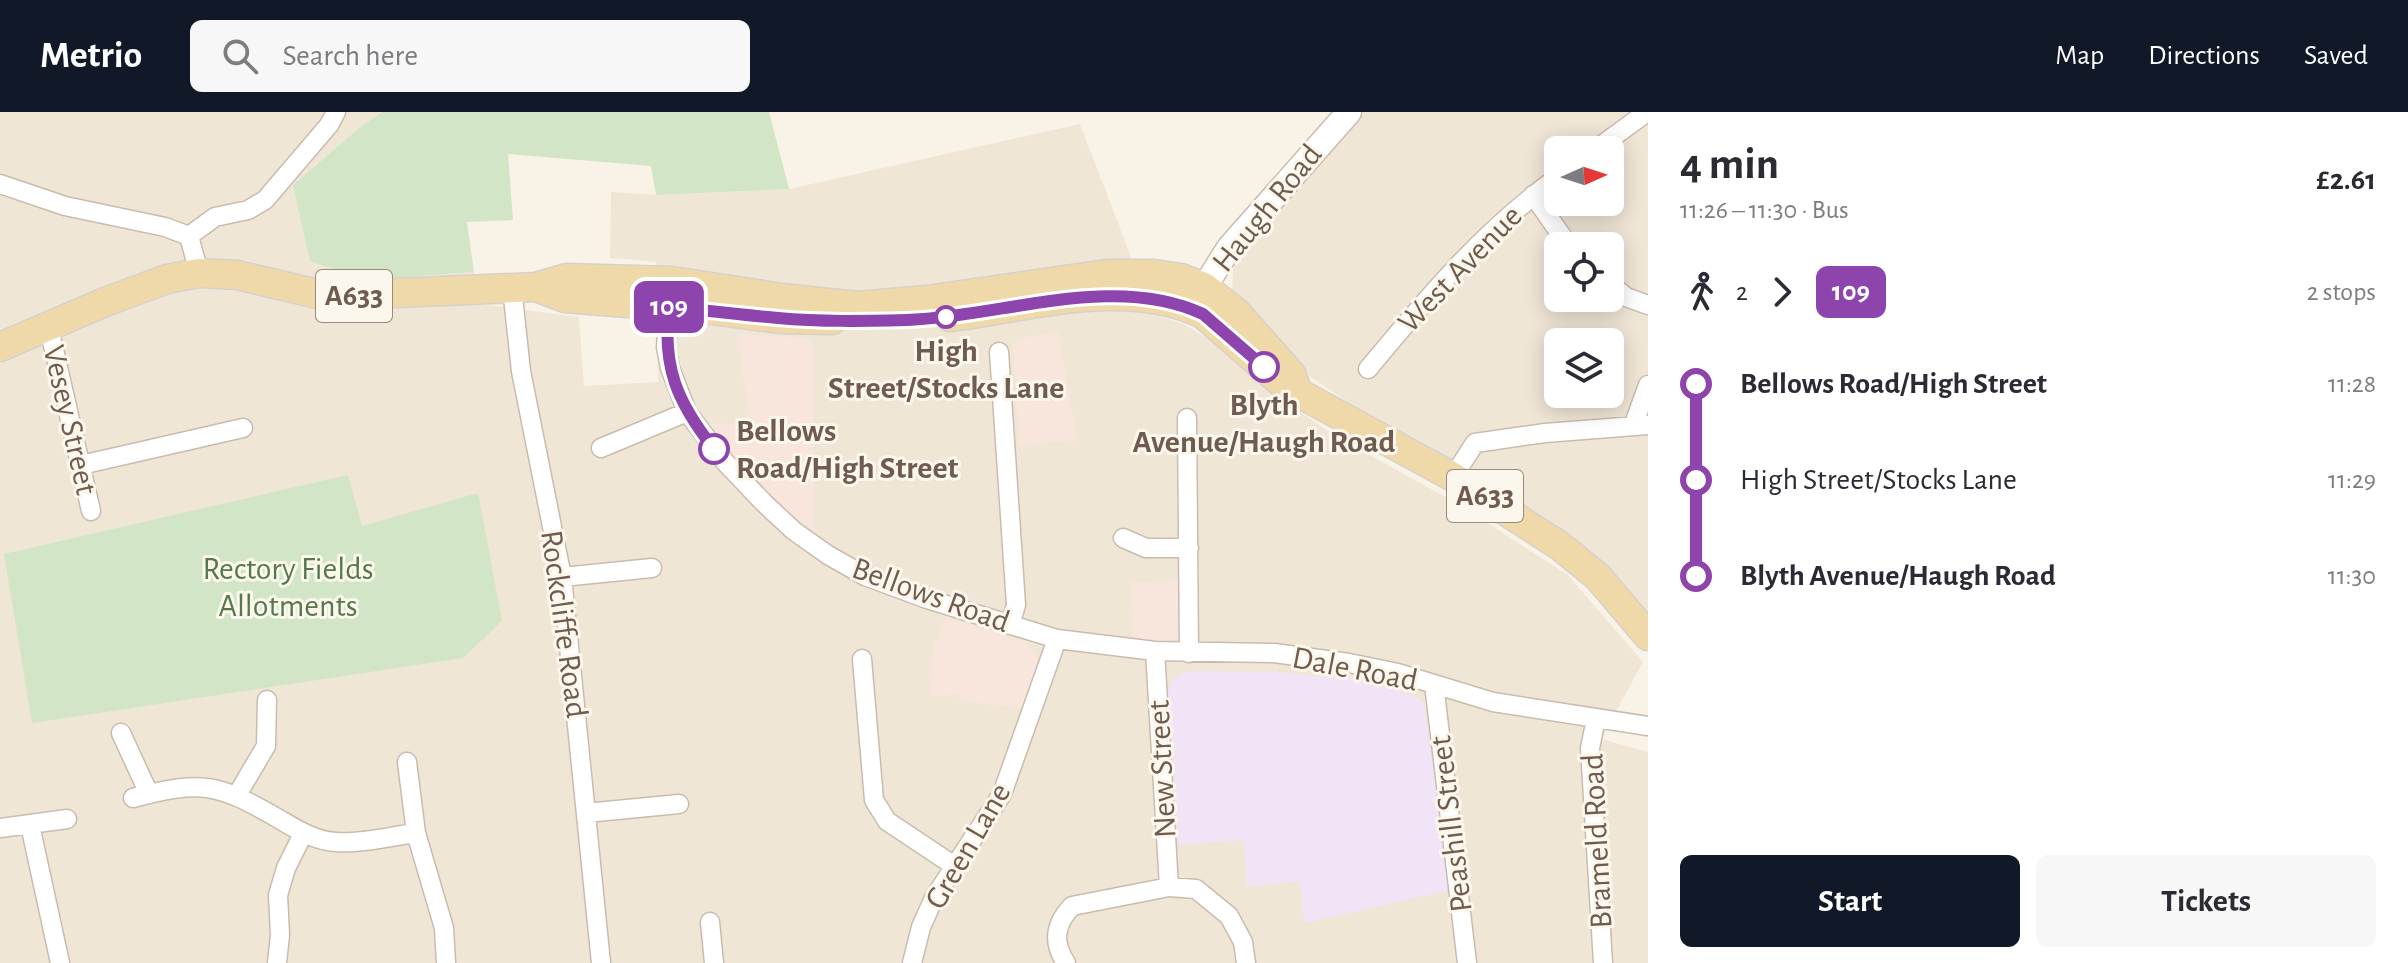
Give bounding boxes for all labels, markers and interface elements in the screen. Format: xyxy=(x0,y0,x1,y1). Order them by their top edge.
search box xyxy=(190,20,750,92)
icon: search xyxy=(218,34,262,78)
text: Metrio xyxy=(40,37,142,75)
text: Search here xyxy=(282,41,418,71)
text: Map xyxy=(2055,42,2104,70)
text: Directions xyxy=(2148,42,2260,70)
text: Saved xyxy=(2304,42,2368,70)
north arrow xyxy=(1544,136,1624,216)
map controls xyxy=(1544,136,1624,408)
street label: Haugh Road xyxy=(1206,138,1328,278)
text: 4 min xyxy=(1680,143,1779,187)
text: £2.61 xyxy=(2316,165,2376,195)
text: 11:26 – 11:30 · Bus xyxy=(1680,197,1849,223)
street label: West Avenue xyxy=(1392,199,1528,339)
button: locate xyxy=(1544,232,1624,312)
road number: A633 xyxy=(316,270,392,322)
icon: walk xyxy=(1680,270,1724,314)
icon: forward xyxy=(1760,270,1804,314)
text: 109 xyxy=(1832,278,1870,306)
text: 2 xyxy=(1736,279,1748,305)
text: 2 stops xyxy=(2307,279,2376,305)
line badge: 109 xyxy=(623,281,715,333)
text: 109 xyxy=(650,293,688,321)
marker: High Street/Stocks Lane xyxy=(935,306,957,328)
button: layers xyxy=(1544,328,1624,408)
place label: High Street/Stocks Lane xyxy=(828,335,1064,404)
street label: Vesey Street xyxy=(37,342,103,498)
marker: Blyth Avenue/Haugh Road xyxy=(1249,352,1279,382)
text: Bellows Road/High Street xyxy=(1740,369,2047,399)
text: 11:28 xyxy=(2328,371,2376,397)
place label: Blyth Avenue/Haugh Road xyxy=(1133,389,1396,458)
place label: Bellows Road/High Street xyxy=(736,415,959,484)
marker: Bellows Road/High Street xyxy=(699,434,729,464)
text: High Street/Stocks Lane xyxy=(1740,465,2017,495)
text: 11:29 xyxy=(2328,467,2376,493)
road number: A633 xyxy=(1447,470,1523,522)
street label: Rockcliffe Road xyxy=(535,528,593,720)
street label: Bellows Road xyxy=(848,552,1014,638)
park label: Rectory Fields Allotments xyxy=(202,553,374,622)
text: Blyth Avenue/Haugh Road xyxy=(1740,561,2056,591)
text: 11:30 xyxy=(2328,563,2376,589)
street label: Dale Road xyxy=(1290,641,1420,697)
street label: New Street xyxy=(1142,699,1182,839)
street label: Peashill Street xyxy=(1424,734,1478,914)
street label: Brameld Road xyxy=(1576,753,1618,929)
street label: Green Lane xyxy=(919,778,1017,914)
button: Start xyxy=(1680,855,2020,947)
button: Tickets xyxy=(2036,855,2376,947)

